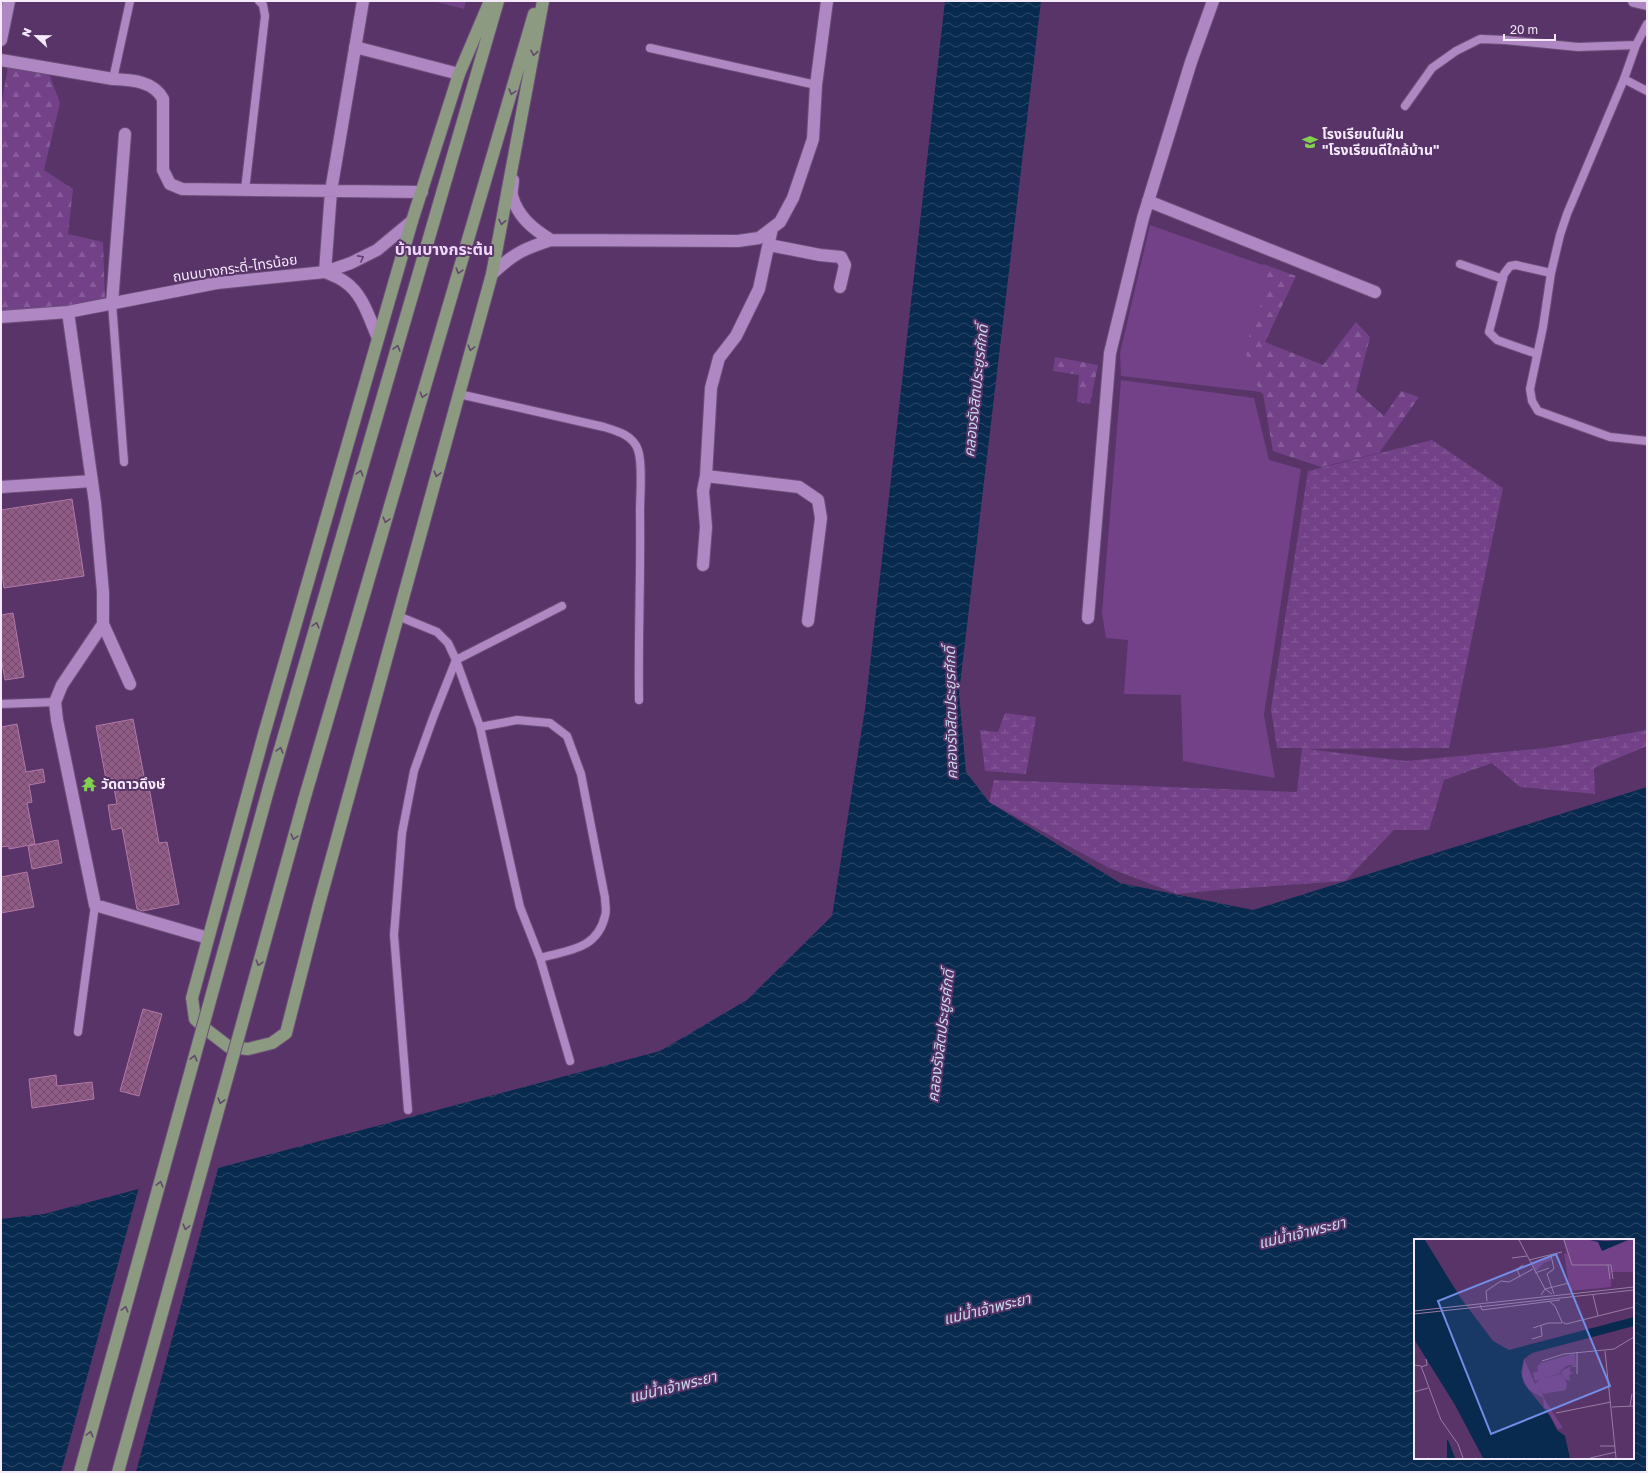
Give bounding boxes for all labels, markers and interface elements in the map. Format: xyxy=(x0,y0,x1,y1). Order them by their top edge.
north arrow xyxy=(16,16,56,56)
scale bar xyxy=(1504,16,1555,42)
text: 20 m xyxy=(1510,22,1538,37)
text: N xyxy=(19,26,34,38)
one-way arrow xyxy=(530,50,539,56)
one-way arrow xyxy=(508,89,516,95)
place label: โรงเรียนในฝัน "โรงเรียนดีใกล้บ้าน" xyxy=(1322,125,1439,158)
school or university icon: โรงเรียนในฝัน "โรงเรียนดีใกล้บ้าน" xyxy=(1301,133,1319,151)
one-way arrow xyxy=(499,219,507,225)
district label: บ้านบางกระต้น xyxy=(395,239,493,259)
street label: ถนนบางกระดี่-ไทรน้อย xyxy=(171,249,298,285)
one-way arrow xyxy=(357,255,364,263)
one-way arrow xyxy=(455,267,464,274)
water label: คลองรังสิตประยูรศักดิ์ xyxy=(959,320,992,458)
one-way arrow xyxy=(392,345,401,352)
one-way arrow xyxy=(467,345,476,352)
one-way arrow xyxy=(419,392,428,399)
one-way arrow xyxy=(355,470,364,477)
one-way arrow xyxy=(433,470,442,477)
one-way arrow xyxy=(382,517,391,524)
one-way arrow xyxy=(311,622,320,629)
water label: คลองรังสิตประยูรศักดิ์ xyxy=(940,642,961,780)
one-way arrow xyxy=(275,746,284,753)
temple icon: วัดดาวดึงษ์ xyxy=(80,775,98,793)
place label: วัดดาวดึงษ์ xyxy=(101,775,166,792)
one-way arrow xyxy=(290,834,299,841)
one-way arrow xyxy=(255,959,264,966)
water label: คลองรังสิตประยูรศักดิ์ xyxy=(923,965,959,1103)
one-way arrow xyxy=(189,1055,198,1062)
one-way arrow xyxy=(217,1098,226,1105)
one-way arrow xyxy=(155,1181,163,1187)
water label: แม่น้ำเจ้าพระยา xyxy=(1256,1211,1348,1252)
one-way arrow xyxy=(182,1223,191,1230)
inset map xyxy=(1414,1239,1634,1459)
water label: แม่น้ำเจ้าพระยา xyxy=(941,1287,1033,1328)
one-way arrow xyxy=(120,1306,129,1313)
water label: แม่น้ำเจ้าพระยา xyxy=(627,1365,719,1406)
one-way arrow xyxy=(85,1431,94,1438)

